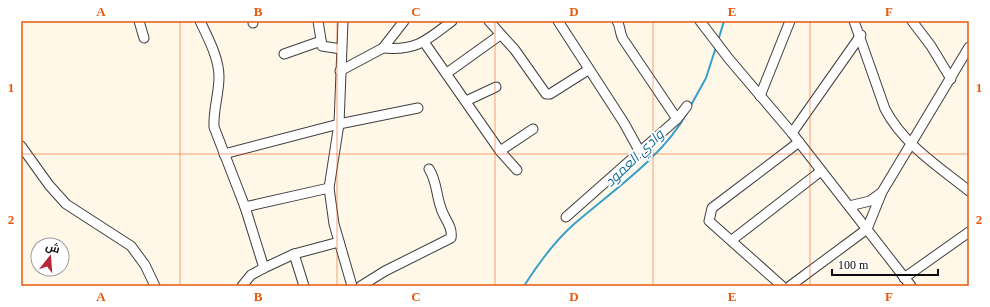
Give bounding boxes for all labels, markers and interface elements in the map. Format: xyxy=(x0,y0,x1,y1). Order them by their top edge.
text: A xyxy=(96,4,106,19)
text: B xyxy=(254,4,263,19)
text: C xyxy=(411,4,421,19)
text: D xyxy=(569,4,579,19)
text: E xyxy=(728,4,736,19)
text: F xyxy=(885,4,893,19)
text: 1 xyxy=(8,80,14,95)
text: 1 xyxy=(976,80,982,95)
water label: وادي العمود xyxy=(602,126,670,193)
text: 2 xyxy=(8,212,14,227)
text: 2 xyxy=(976,212,982,227)
north arrow xyxy=(30,237,70,277)
text: ش xyxy=(44,240,61,256)
scale bar xyxy=(832,251,938,277)
text: 100 m xyxy=(838,258,869,272)
text: A xyxy=(96,289,106,304)
text: B xyxy=(254,289,263,304)
text: C xyxy=(411,289,421,304)
text: D xyxy=(569,289,579,304)
text: E xyxy=(728,289,736,304)
text: F xyxy=(885,289,893,304)

